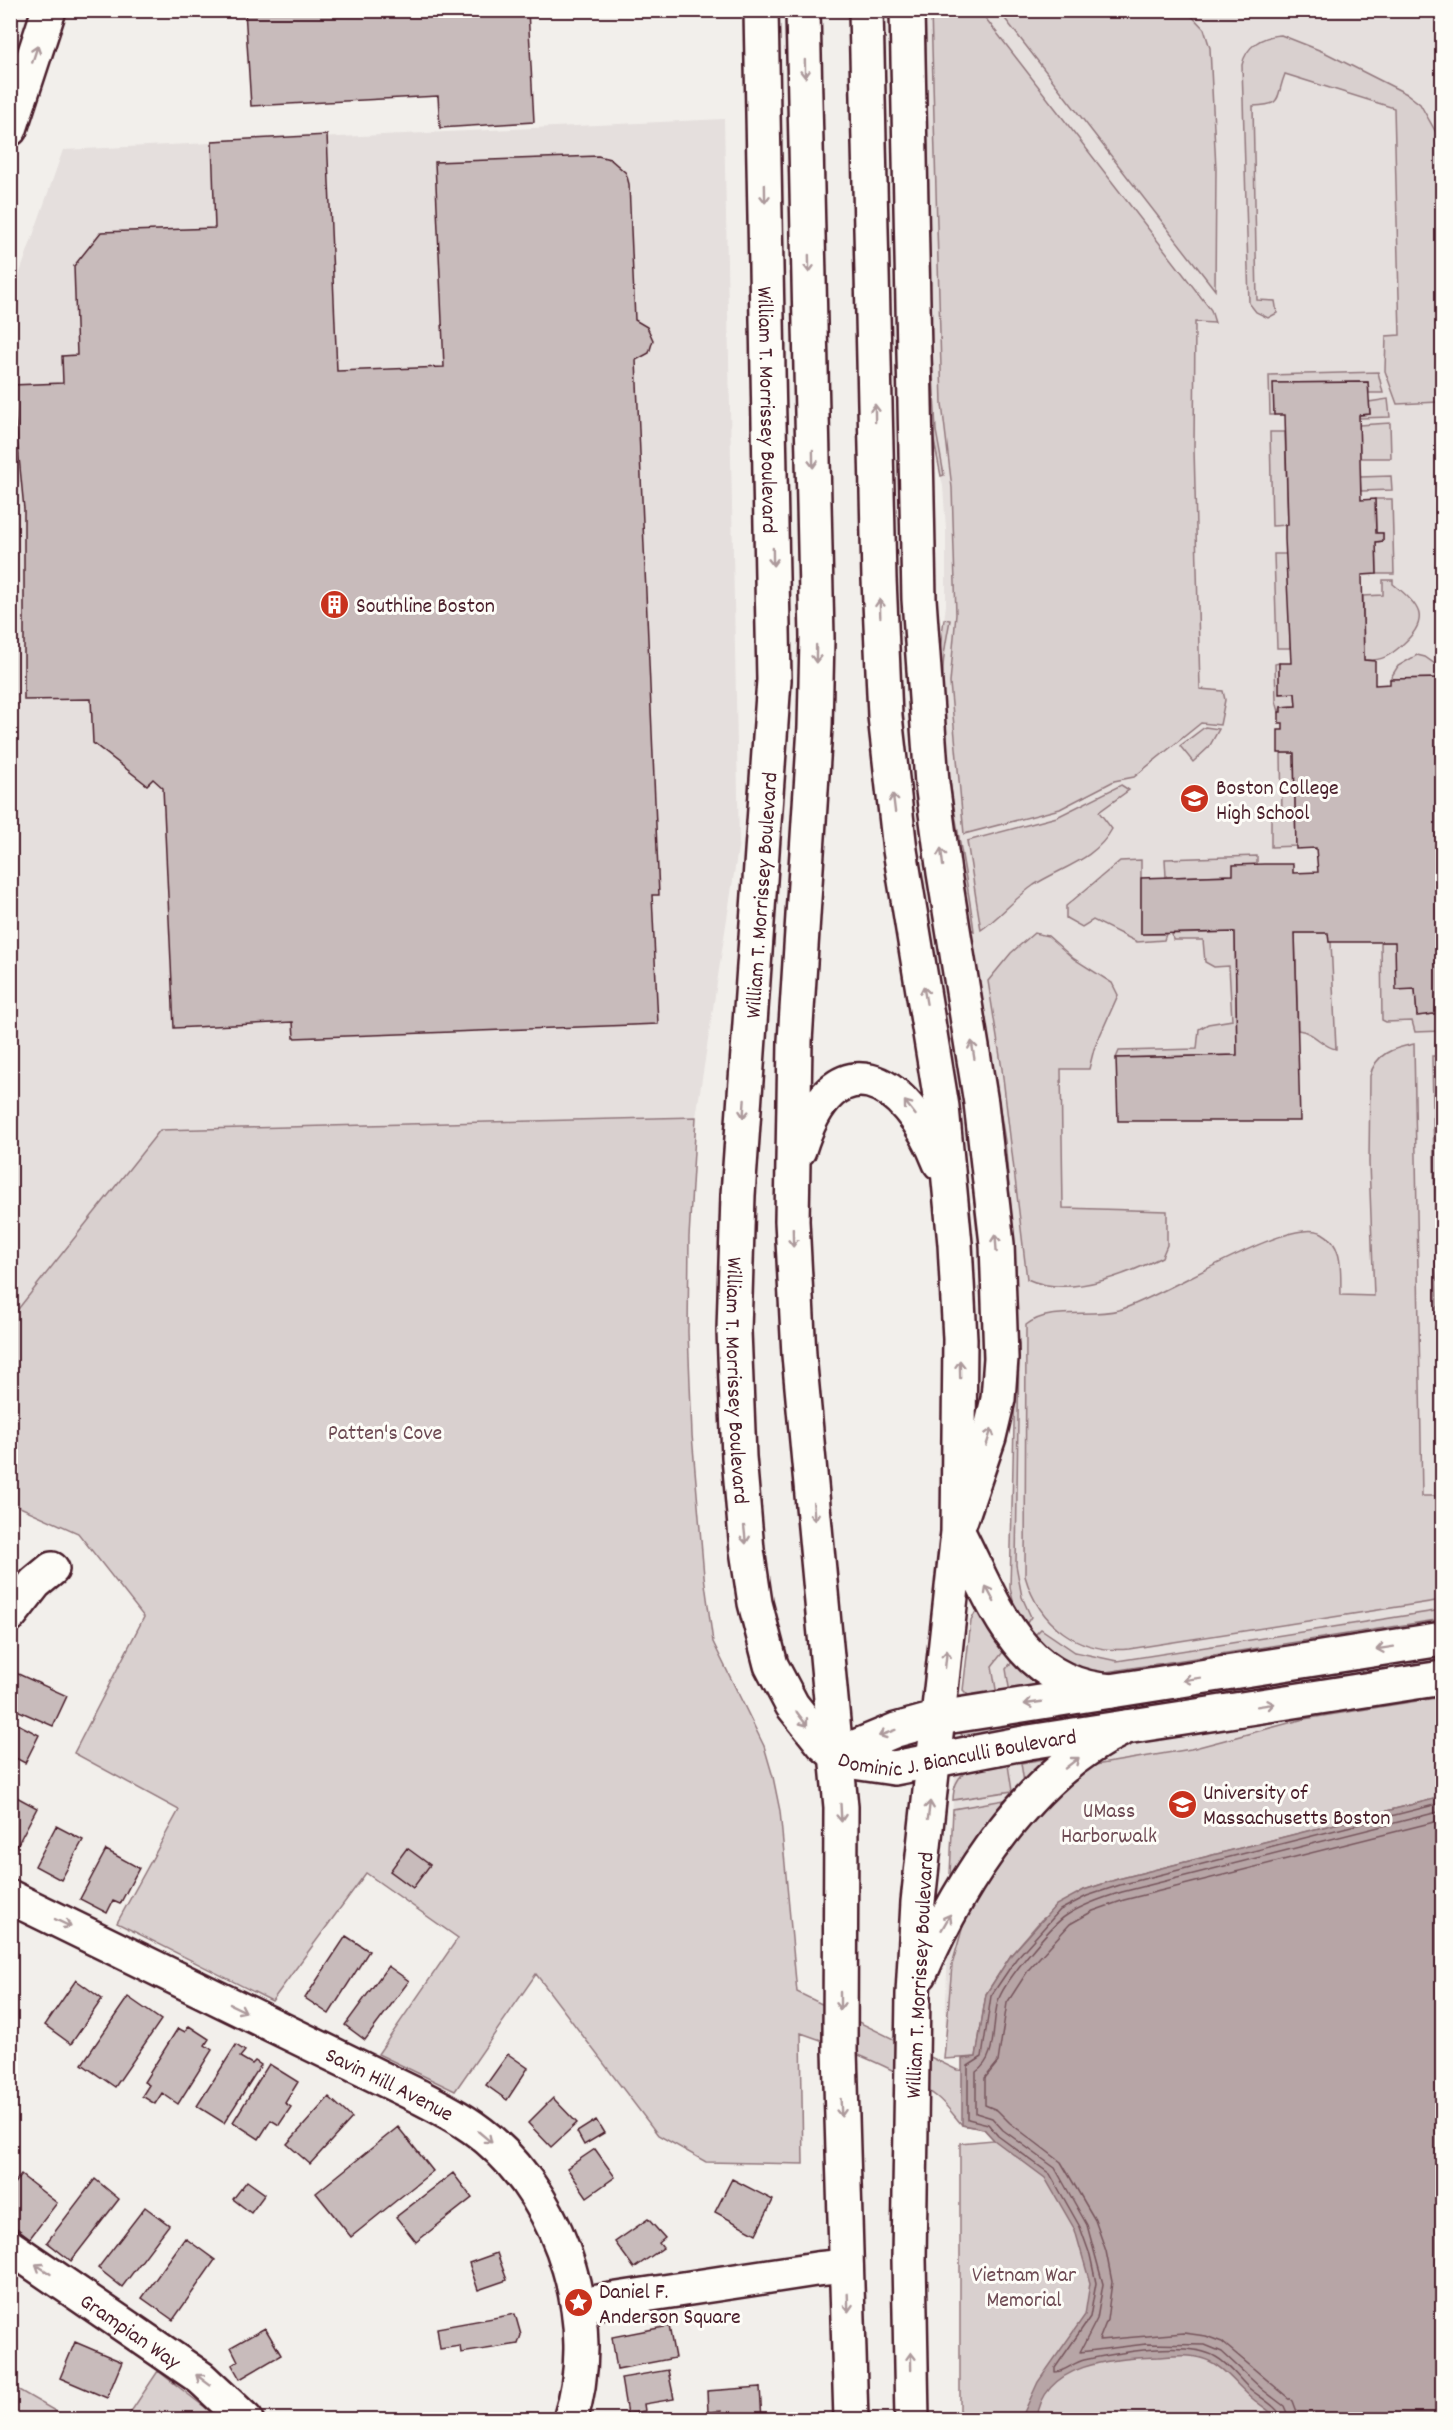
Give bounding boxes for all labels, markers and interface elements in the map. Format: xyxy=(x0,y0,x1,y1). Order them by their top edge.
one-way arrow xyxy=(31,45,42,64)
one-way arrow xyxy=(799,58,811,78)
one-way arrow xyxy=(760,183,771,203)
one-way arrow xyxy=(803,253,815,273)
street label: William T. Morrissey Boulevard xyxy=(747,286,783,534)
one-way arrow xyxy=(869,404,881,424)
one-way arrow xyxy=(807,448,819,468)
one-way arrow xyxy=(767,546,778,566)
building icon: Southline Boston xyxy=(319,588,351,620)
place label: Southline Boston xyxy=(356,592,495,623)
one-way arrow xyxy=(874,599,885,619)
one-way arrow xyxy=(810,643,822,663)
street label: William T. Morrissey Boulevard xyxy=(739,771,788,1019)
place label: Boston College High School xyxy=(1216,774,1339,830)
school or university icon: Boston College High School xyxy=(1179,783,1211,815)
one-way arrow xyxy=(888,793,899,813)
one-way arrow xyxy=(936,848,947,868)
one-way arrow xyxy=(919,986,930,1006)
one-way arrow xyxy=(968,1040,979,1060)
one-way arrow xyxy=(738,1099,749,1119)
one-way arrow xyxy=(903,1101,916,1117)
one-way arrow xyxy=(787,1227,798,1247)
one-way arrow xyxy=(991,1234,1002,1254)
street label: William T. Morrissey Boulevard xyxy=(715,1256,755,1505)
one-way arrow xyxy=(954,1359,966,1379)
park label: Patten's Cove xyxy=(328,1419,442,1450)
one-way arrow xyxy=(984,1428,995,1447)
one-way arrow xyxy=(808,1502,819,1522)
one-way arrow xyxy=(740,1524,751,1544)
one-way arrow xyxy=(984,1585,996,1603)
one-way arrow xyxy=(1375,1643,1395,1654)
one-way arrow xyxy=(941,1650,952,1670)
one-way arrow xyxy=(1183,1673,1202,1684)
one-way arrow xyxy=(1024,1697,1043,1708)
one-way arrow xyxy=(1256,1700,1276,1711)
one-way arrow xyxy=(795,1710,808,1726)
street label: Dominic J. Bianculli Boulevard xyxy=(833,1723,1079,1787)
one-way arrow xyxy=(878,1728,897,1739)
one-way arrow xyxy=(1064,1756,1080,1769)
place label: University of Massachusetts Boston xyxy=(1203,1779,1391,1835)
school or university icon: University of Massachusetts Boston xyxy=(1166,1788,1198,1820)
park label: UMass Harborwalk xyxy=(1061,1797,1157,1853)
one-way arrow xyxy=(923,1800,934,1820)
one-way arrow xyxy=(836,1802,847,1822)
street label: William T. Morrissey Boulevard xyxy=(900,1851,943,2099)
one-way arrow xyxy=(941,1914,953,1931)
one-way arrow xyxy=(54,1918,72,1929)
one-way arrow xyxy=(834,1991,846,2011)
one-way arrow xyxy=(229,2003,247,2015)
street label: Savin Hill Avenue xyxy=(319,2041,458,2131)
one-way arrow xyxy=(836,2098,847,2118)
one-way arrow xyxy=(477,2131,493,2144)
park label: Vietnam War Memorial xyxy=(972,2261,1077,2317)
one-way arrow xyxy=(35,2262,52,2275)
place label: Daniel F. Anderson Square xyxy=(599,2278,741,2334)
street label: Grampian Way xyxy=(72,2287,187,2379)
place icon: Daniel F. Anderson Square xyxy=(562,2287,594,2319)
one-way arrow xyxy=(842,2293,853,2313)
one-way arrow xyxy=(906,2352,917,2372)
one-way arrow xyxy=(196,2374,212,2387)

